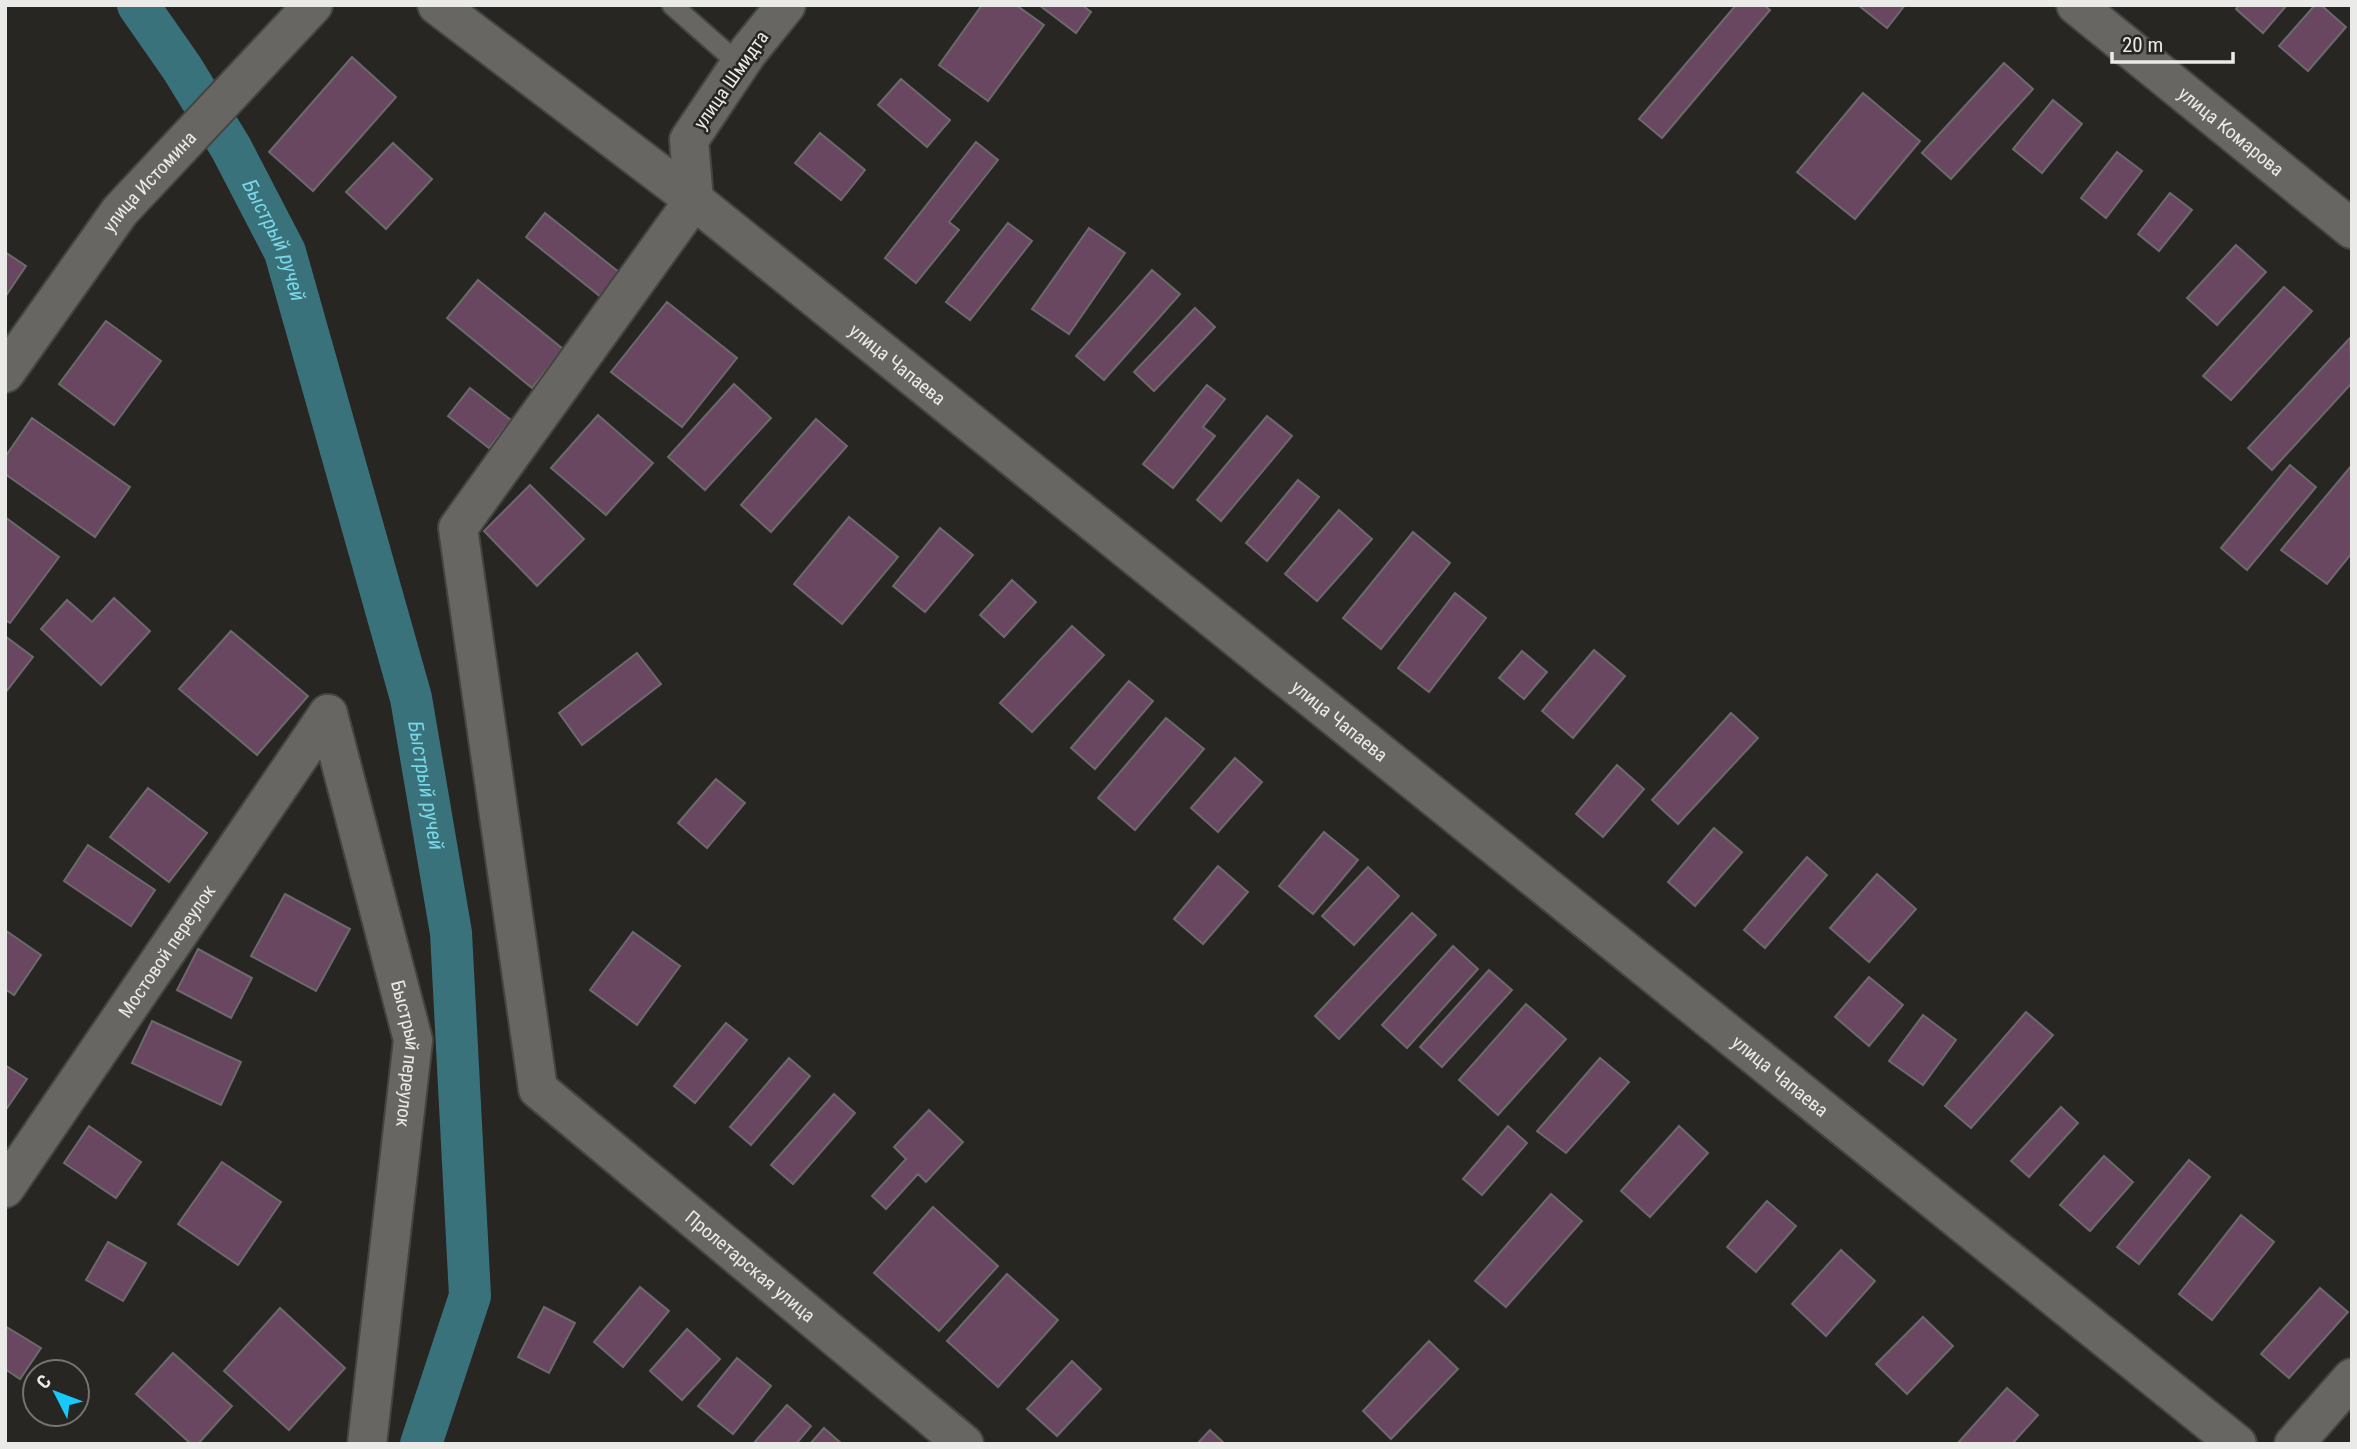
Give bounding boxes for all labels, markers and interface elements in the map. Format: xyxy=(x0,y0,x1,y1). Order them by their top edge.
scale bar xyxy=(2112,21,2233,65)
street label: улица Шмидта xyxy=(689,26,773,134)
text: 20 m xyxy=(2122,33,2163,57)
street label: улица Комарова xyxy=(2174,81,2289,181)
street label: улица Истомина xyxy=(97,126,201,237)
water label: Быстрый ручей xyxy=(237,175,310,304)
street label: улица Чапаева xyxy=(845,318,950,410)
street label: улица Чапаева xyxy=(1287,675,1393,766)
water label: Быстрый ручей xyxy=(403,719,449,852)
street label: Мостовой переулок xyxy=(113,880,220,1022)
street label: Быстрый переулок xyxy=(386,978,424,1129)
street label: улица Чапаева xyxy=(1727,1030,1833,1122)
street label: Пролетарская улица xyxy=(681,1205,820,1327)
north arrow xyxy=(21,1358,91,1428)
text: С xyxy=(32,1370,56,1394)

